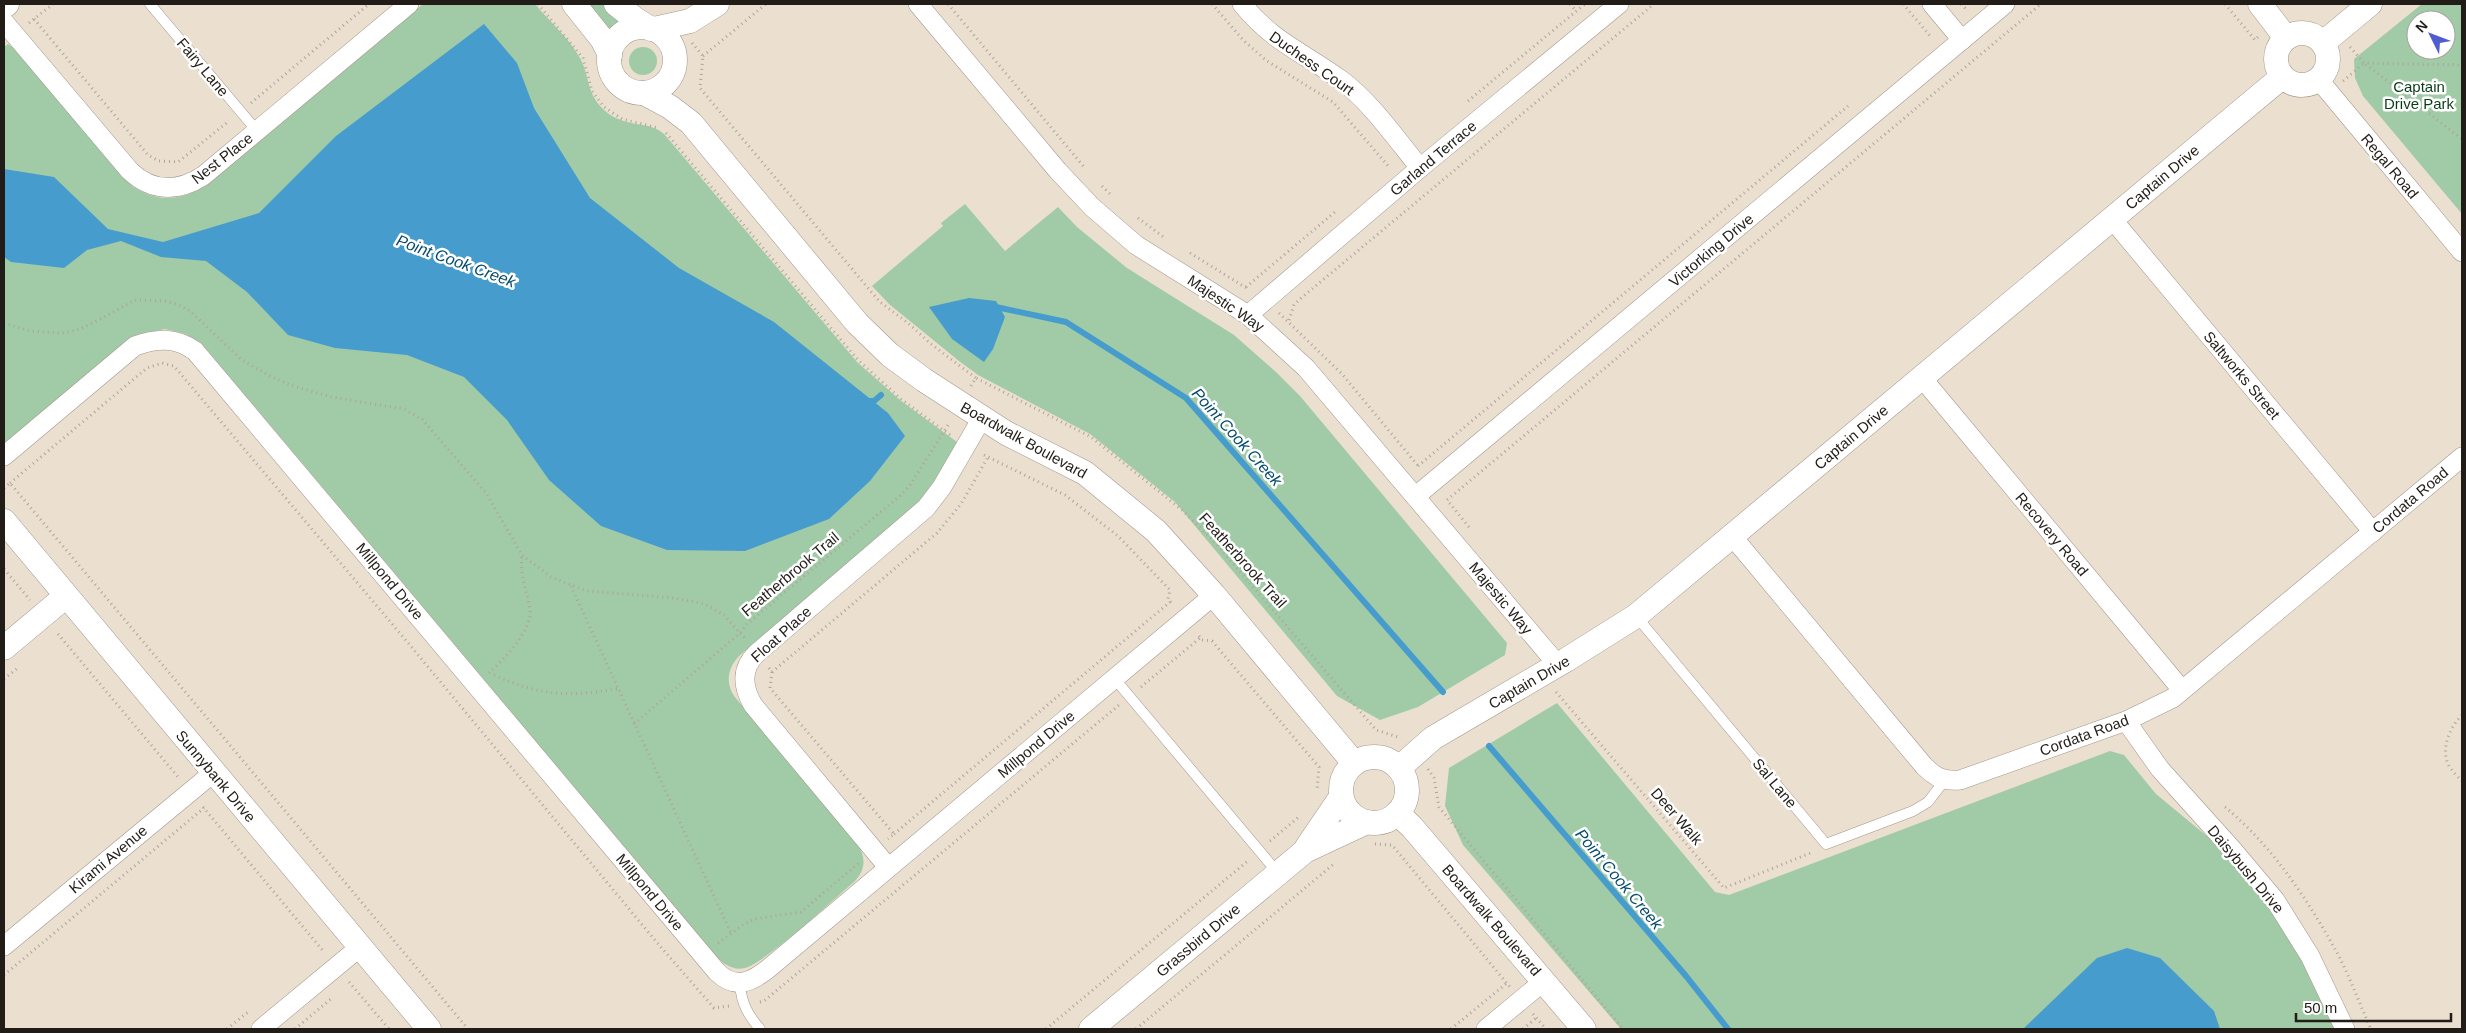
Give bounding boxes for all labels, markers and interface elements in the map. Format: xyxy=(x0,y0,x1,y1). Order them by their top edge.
north arrow xyxy=(2406,10,2456,60)
text: N xyxy=(2412,17,2431,35)
street label: Duchess Court xyxy=(1266,28,1358,99)
street label: Fairy Lane xyxy=(174,34,232,100)
park label: Captain Drive Park xyxy=(2384,78,2455,112)
street label: Garland Terrace xyxy=(1386,117,1480,199)
street label: Nest Place xyxy=(188,129,256,187)
street label: Regal Road xyxy=(2358,130,2422,202)
street label: Captain Drive xyxy=(2122,141,2202,213)
street label: Victorking Drive xyxy=(1665,210,1757,290)
water label: Point Cook Creek xyxy=(394,232,519,291)
street label: Majestic Way xyxy=(1185,271,1268,335)
street label: Saltworks Street xyxy=(2200,328,2284,423)
water label: Point Cook Creek xyxy=(1189,385,1286,490)
street label: Boardwalk Boulevard xyxy=(958,398,1090,482)
street label: Captain Drive xyxy=(1811,401,1891,473)
street label: Cordata Road xyxy=(2369,463,2451,537)
street label: Recovery Road xyxy=(2012,489,2092,579)
street label: Featherbrook Trail xyxy=(1196,509,1290,611)
street label: Featherbrook Trail xyxy=(738,528,842,620)
street label: Millpond Drive xyxy=(353,539,427,623)
street label: Majestic Way xyxy=(1466,559,1536,638)
street label: Float Place xyxy=(747,603,815,665)
street label: Captain Drive xyxy=(1485,652,1573,712)
street label: Millpond Drive xyxy=(994,707,1078,781)
street label: Cordata Road xyxy=(2037,711,2131,759)
street label: Sunnybank Drive xyxy=(173,727,259,825)
street label: Sal Lane xyxy=(1749,755,1801,811)
street label: Deer Walk xyxy=(1648,784,1707,848)
street label: Kirami Avenue xyxy=(66,821,150,897)
street label: Daisybush Drive xyxy=(2204,822,2288,916)
water label: Point Cook Creek xyxy=(1572,826,1666,933)
street label: Millpond Drive xyxy=(613,850,687,934)
street label: Boardwalk Boulevard xyxy=(1439,861,1545,979)
street label: Grassbird Drive xyxy=(1153,900,1243,980)
scale bar xyxy=(2296,990,2451,1022)
text: 50 m xyxy=(2304,999,2337,1016)

